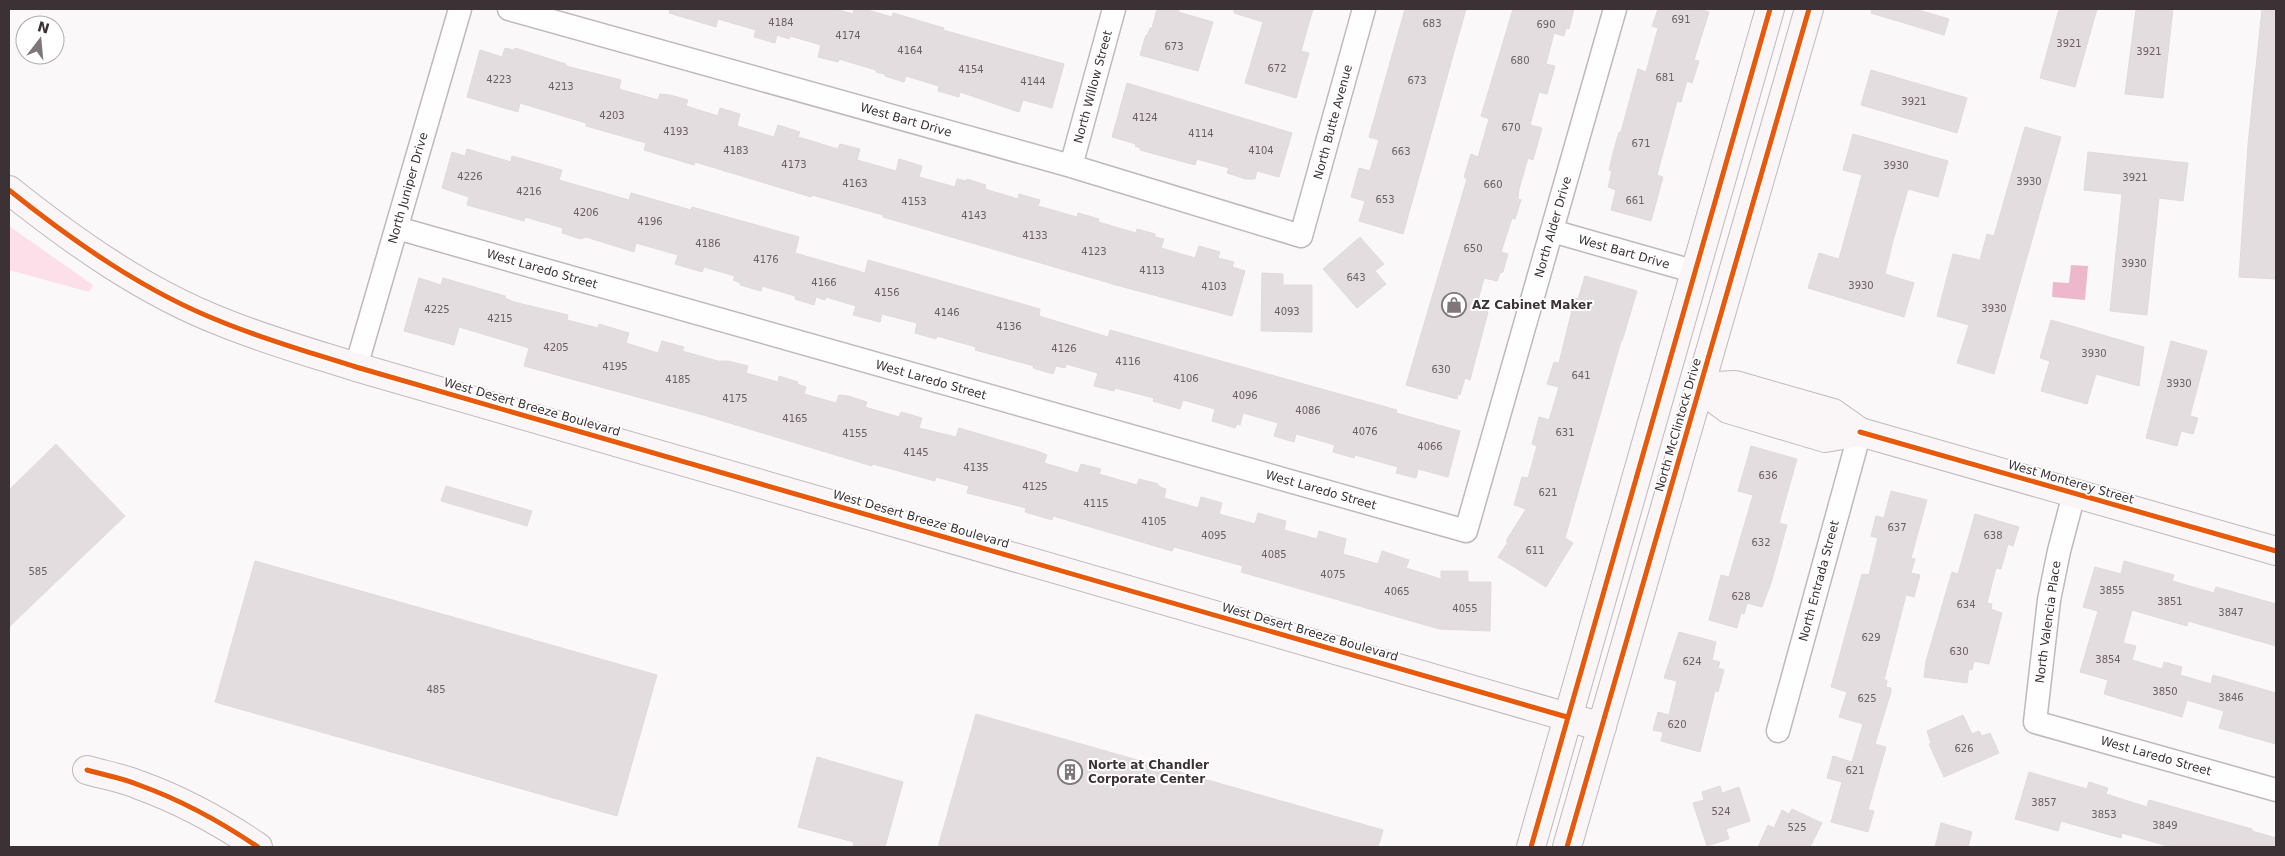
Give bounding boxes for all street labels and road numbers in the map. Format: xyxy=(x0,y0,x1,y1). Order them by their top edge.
street label: North Willow Street xyxy=(1071,29,1115,145)
street label: North Butte Avenue xyxy=(1311,63,1355,181)
street label: West Bart Drive xyxy=(859,100,953,140)
street label: North Juniper Drive xyxy=(385,131,431,245)
street label: North Alder Drive xyxy=(1532,175,1574,279)
street label: West Bart Drive xyxy=(1577,232,1671,272)
street label: West Laredo Street xyxy=(485,246,599,292)
street label: West Laredo Street xyxy=(874,357,988,403)
street label: North McClintock Drive xyxy=(1652,357,1704,493)
street label: West Desert Breeze Boulevard xyxy=(442,375,622,439)
street label: West Monterey Street xyxy=(2007,457,2136,507)
street label: West Laredo Street xyxy=(1264,467,1378,513)
street label: West Desert Breeze Boulevard xyxy=(831,487,1011,551)
street label: North Entrada Street xyxy=(1796,519,1842,643)
street label: North Valencia Place xyxy=(2032,560,2064,684)
street label: West Desert Breeze Boulevard xyxy=(1220,600,1400,664)
street label: West Laredo Street xyxy=(2099,733,2213,779)

